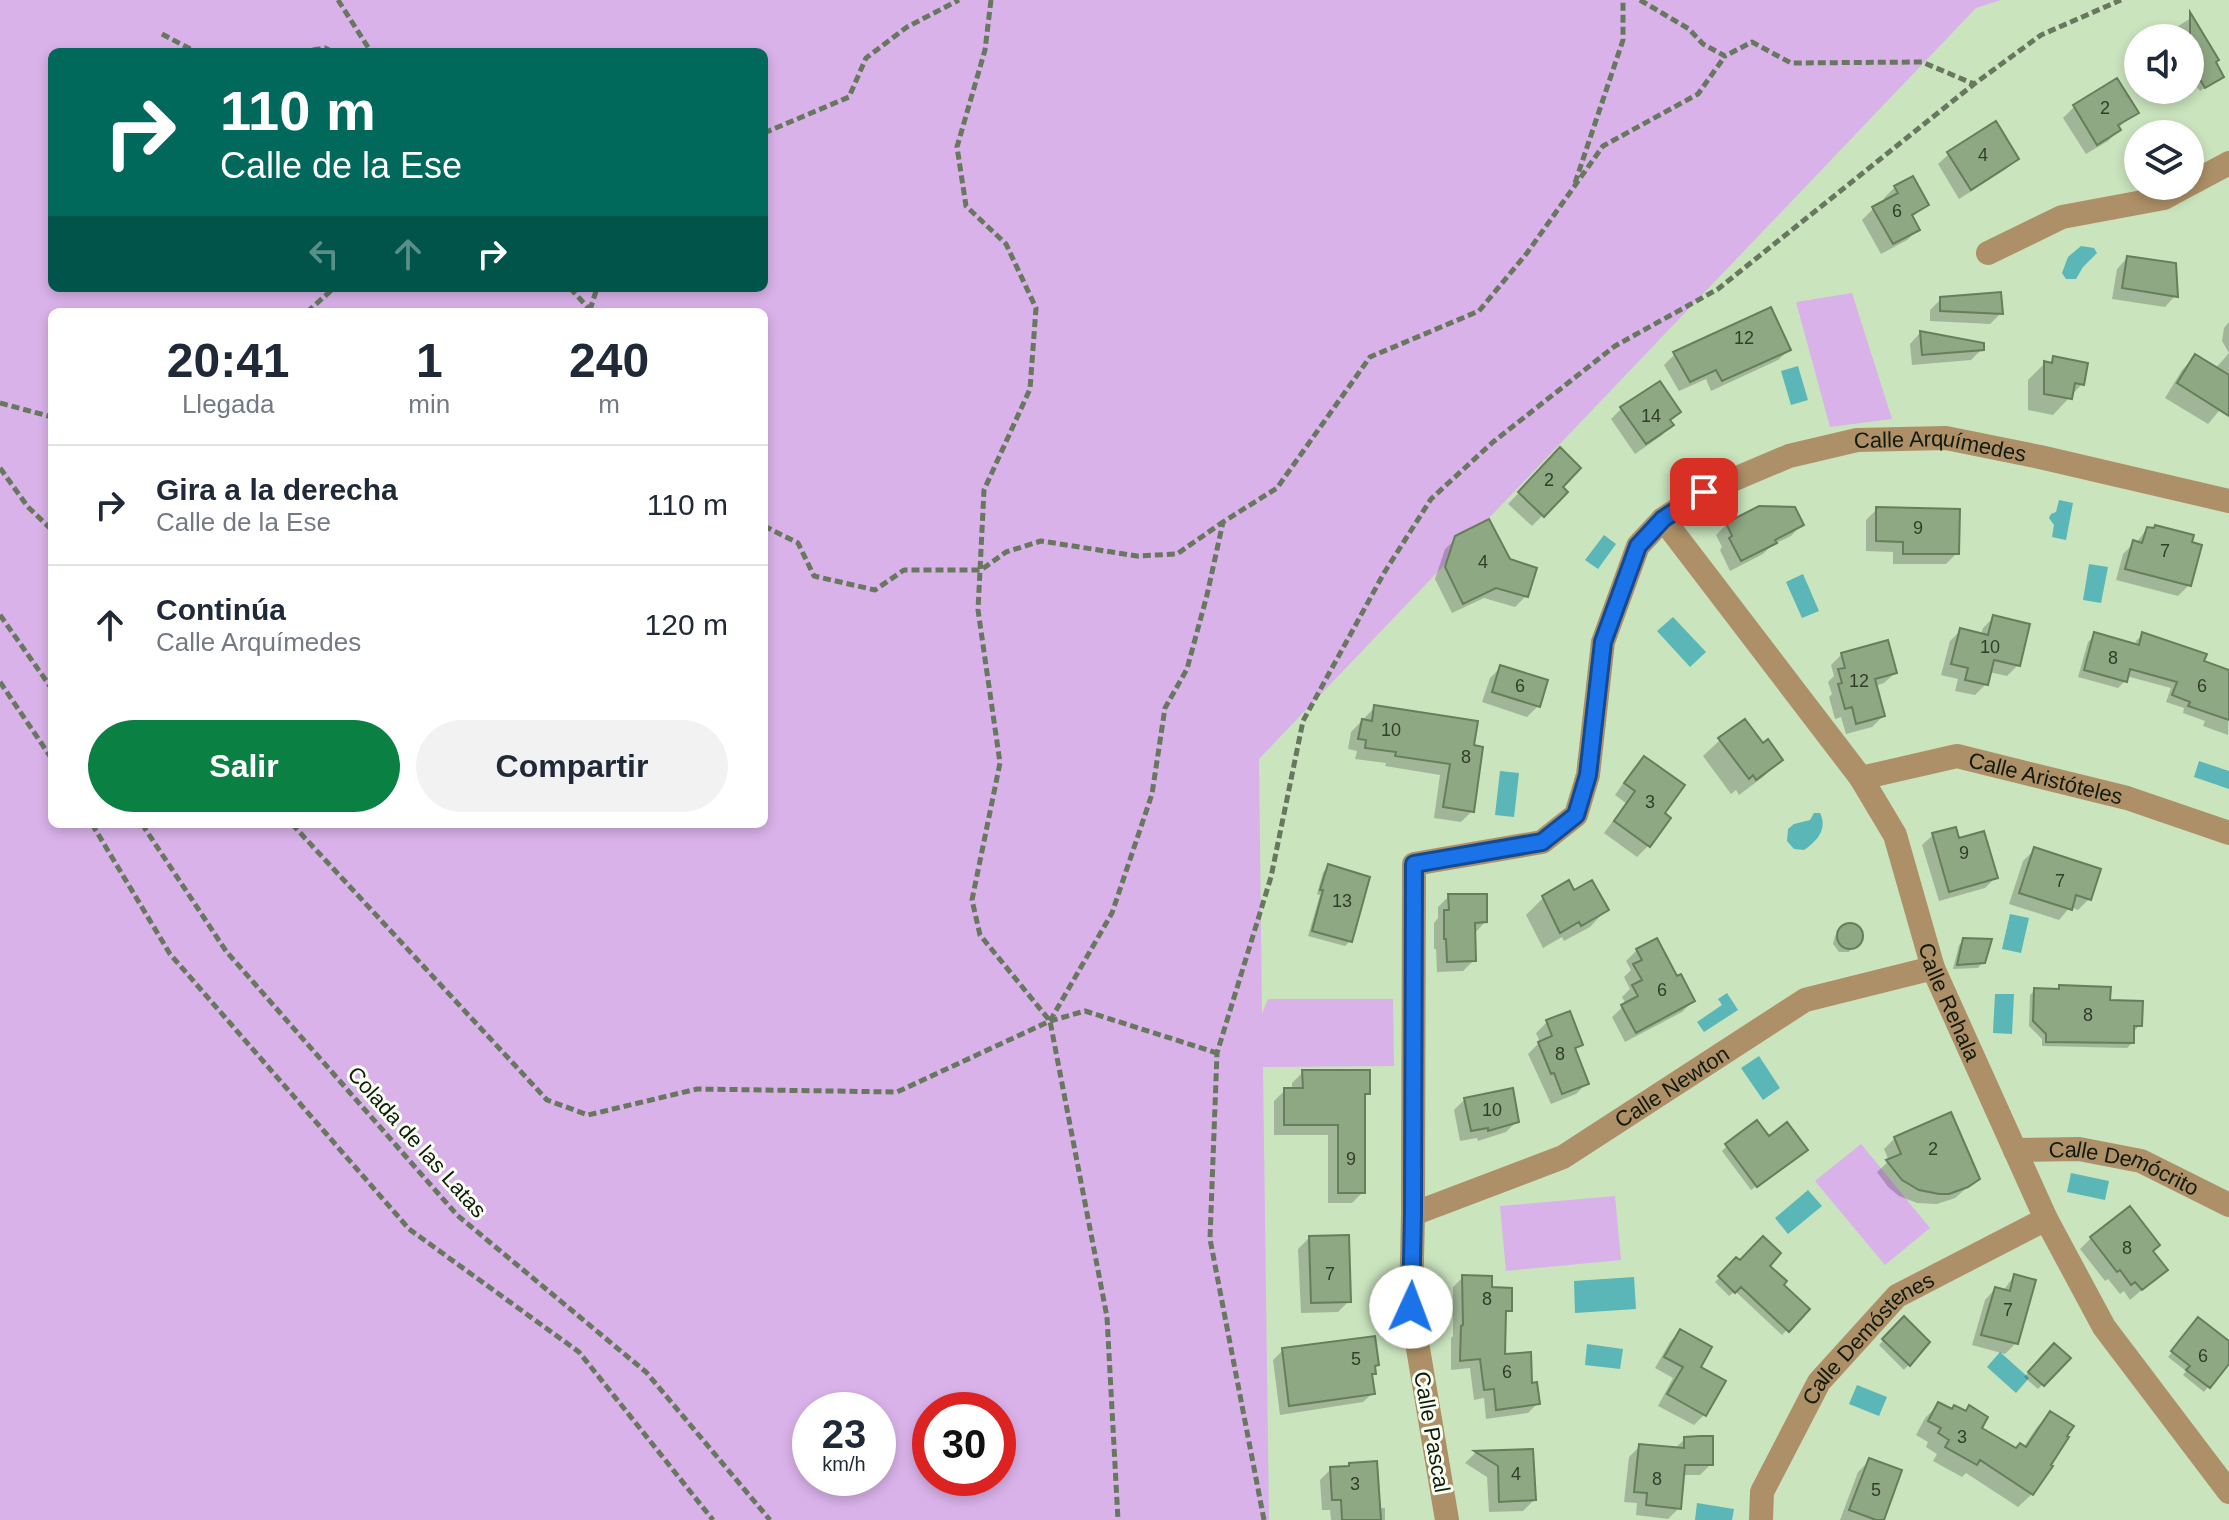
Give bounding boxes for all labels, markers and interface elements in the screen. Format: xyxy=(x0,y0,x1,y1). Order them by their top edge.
map controls xyxy=(2124,24,2204,200)
button: sound xyxy=(2124,24,2204,104)
text: 110 m xyxy=(220,79,376,142)
icon: right xyxy=(88,80,192,184)
house number: 2 xyxy=(2100,98,2110,118)
button: layers xyxy=(2124,120,2204,200)
text: Calle de la Ese xyxy=(220,145,462,186)
house number: 4 xyxy=(1978,145,1988,165)
house number: 6 xyxy=(1892,201,1902,221)
icon: left xyxy=(302,232,346,276)
icon: ahead xyxy=(386,232,430,276)
icon: right xyxy=(470,232,514,276)
house number: 12 xyxy=(1734,328,1754,348)
text: 20:41 xyxy=(167,334,290,387)
text: 1 xyxy=(416,334,443,387)
text: 240 xyxy=(569,334,649,387)
text: Llegada xyxy=(182,389,274,419)
text: min xyxy=(408,389,450,419)
text: m xyxy=(598,389,620,419)
house number: 14 xyxy=(1641,406,1661,426)
street label: Calle Arquímedes xyxy=(1854,425,2029,466)
pin xyxy=(1670,458,1738,526)
house number: 2 xyxy=(1544,470,1554,490)
icon: arrive xyxy=(1682,470,1726,514)
text: Gira a la derecha xyxy=(156,473,398,506)
icon: right xyxy=(88,483,132,527)
text: 110 m xyxy=(647,488,728,521)
text: Calle de la Ese xyxy=(156,507,331,537)
house number: 9 xyxy=(1913,518,1923,538)
house number: 7 xyxy=(2160,541,2170,561)
house number: 4 xyxy=(1478,552,1488,572)
text: Continúa xyxy=(156,593,286,626)
icon: ahead xyxy=(88,603,132,647)
text: 120 m xyxy=(645,608,728,641)
text: Calle Arquímedes xyxy=(156,627,361,657)
house number: 10 xyxy=(1980,637,2000,657)
house number: 8 xyxy=(2108,648,2118,668)
house number: 12 xyxy=(1849,671,1869,691)
house number: 6 xyxy=(1515,676,1525,696)
house number: 6 xyxy=(2197,676,2207,696)
button: Salir xyxy=(88,720,400,812)
button: Compartir xyxy=(416,720,728,812)
house number: 10 xyxy=(1381,720,1401,740)
house number: 8 xyxy=(1461,747,1471,767)
street label: Calle Aristóteles xyxy=(1966,747,2125,809)
house number: 3 xyxy=(1645,792,1655,812)
house number: 9 xyxy=(1959,843,1969,863)
house number: 7 xyxy=(2055,871,2065,891)
house number: 13 xyxy=(1332,891,1352,911)
street label: Calle Rehala xyxy=(1914,940,1986,1065)
house number: 6 xyxy=(1657,980,1667,1000)
house number: 8 xyxy=(2083,1005,2093,1025)
street label: Calle Newton xyxy=(1610,1040,1733,1133)
house number: 8 xyxy=(1555,1044,1565,1064)
street label: Colada de las Latas xyxy=(343,1061,491,1223)
house number: 10 xyxy=(1482,1100,1502,1120)
street label: Calle Demócrito xyxy=(2048,1136,2203,1200)
house number: 2 xyxy=(1928,1139,1938,1159)
house number: 9 xyxy=(1346,1149,1356,1169)
house number: 8 xyxy=(2122,1238,2132,1258)
house number: 7 xyxy=(1325,1264,1335,1284)
position arrow xyxy=(1369,1265,1453,1349)
street label: Calle Demóstenes xyxy=(1797,1267,1938,1409)
house number: 8 xyxy=(1482,1289,1492,1309)
house number: 7 xyxy=(2003,1300,2013,1320)
house number: 6 xyxy=(2198,1346,2208,1366)
house number: 5 xyxy=(1351,1349,1361,1369)
house number: 6 xyxy=(1502,1362,1512,1382)
street label: Calle Pascal xyxy=(1409,1370,1455,1494)
speed limit sign: 30 xyxy=(912,1392,1016,1496)
text: 23 xyxy=(822,1412,866,1456)
house number: 3 xyxy=(1957,1427,1967,1447)
text: km/h xyxy=(822,1453,866,1475)
house number: 4 xyxy=(1511,1464,1521,1484)
house number: 8 xyxy=(1652,1469,1662,1489)
house number: 3 xyxy=(1350,1474,1360,1494)
house number: 5 xyxy=(1871,1480,1881,1500)

